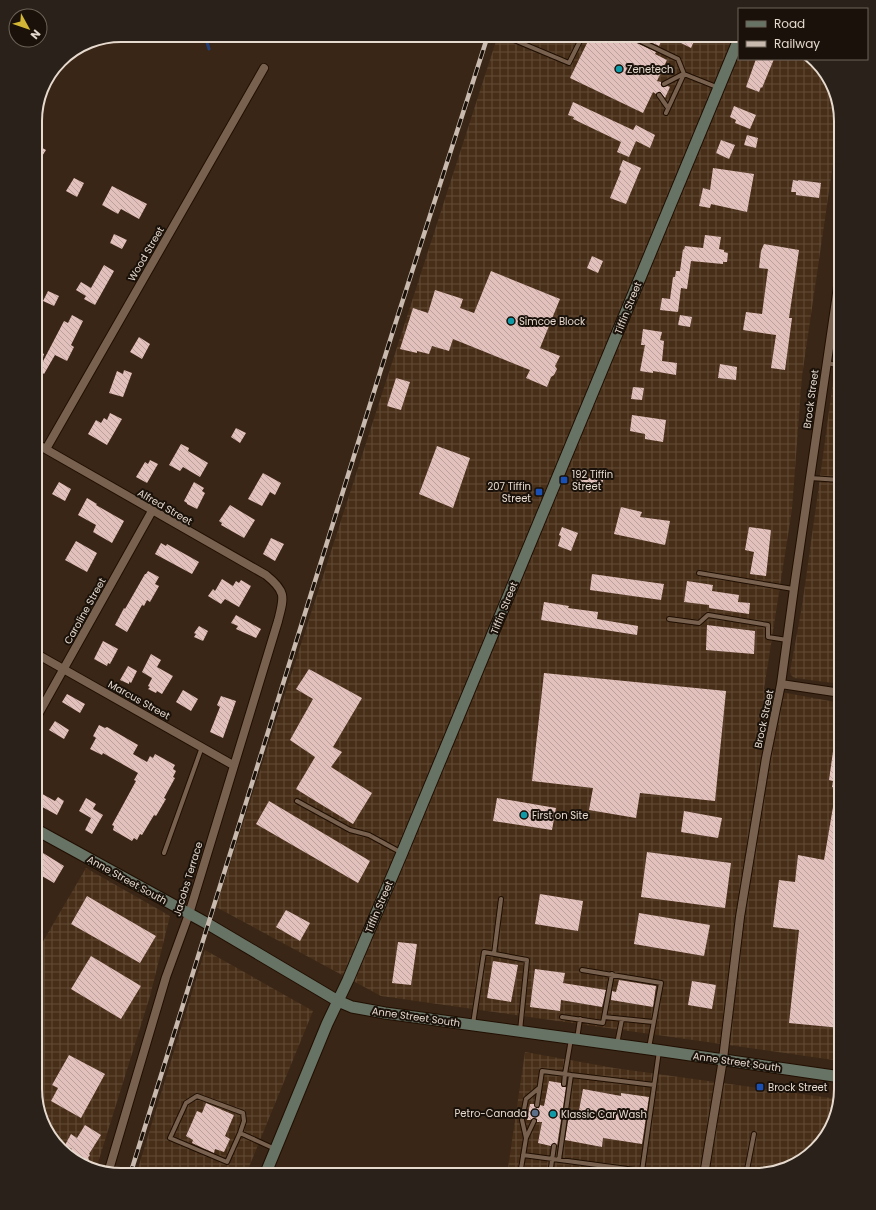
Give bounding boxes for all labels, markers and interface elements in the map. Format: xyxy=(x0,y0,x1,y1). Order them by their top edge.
north arrow xyxy=(8,8,48,48)
legend xyxy=(738,8,868,60)
text: Road xyxy=(774,15,805,32)
text: N xyxy=(27,26,44,43)
text: Railway xyxy=(774,35,820,52)
place label: Zenetech xyxy=(627,62,674,77)
marker: Zenetech xyxy=(614,64,624,74)
street label: Wood Street xyxy=(124,223,168,284)
street label: Tiffin Street xyxy=(611,279,645,336)
place label: Simcoe Block xyxy=(519,314,586,329)
marker: Simcoe Block xyxy=(506,316,516,326)
street label: Brock Street xyxy=(799,368,823,429)
place label: 192 Tiffin Street xyxy=(572,467,613,494)
marker: 192 Tiffin Street xyxy=(559,475,569,485)
place label: 207 Tiffin Street xyxy=(488,479,531,506)
street label: Alfred Street xyxy=(135,485,196,529)
marker: 207 Tiffin Street xyxy=(534,487,544,497)
street label: Caroline Street xyxy=(60,575,110,647)
street label: Tiffin Street xyxy=(487,579,521,636)
street label: Marcus Street xyxy=(105,677,173,723)
street label: Brock Street xyxy=(750,688,778,750)
place label: First on Site xyxy=(532,808,588,823)
marker: First on Site xyxy=(519,810,529,820)
street label: Jacobs Terrace xyxy=(170,840,206,918)
street label: Anne Street South xyxy=(84,852,170,908)
street label: Tiffin Street xyxy=(361,878,397,935)
street label: Anne Street South xyxy=(371,1003,461,1031)
street label: Anne Street South xyxy=(692,1048,782,1076)
place label: Brock Street xyxy=(768,1080,828,1095)
marker: Brock Street xyxy=(755,1082,765,1092)
place label: Petro-Canada xyxy=(455,1106,527,1121)
place label: Klassic Car Wash xyxy=(561,1107,647,1122)
marker: Petro-Canada xyxy=(530,1108,540,1118)
marker: Klassic Car Wash xyxy=(548,1109,558,1119)

